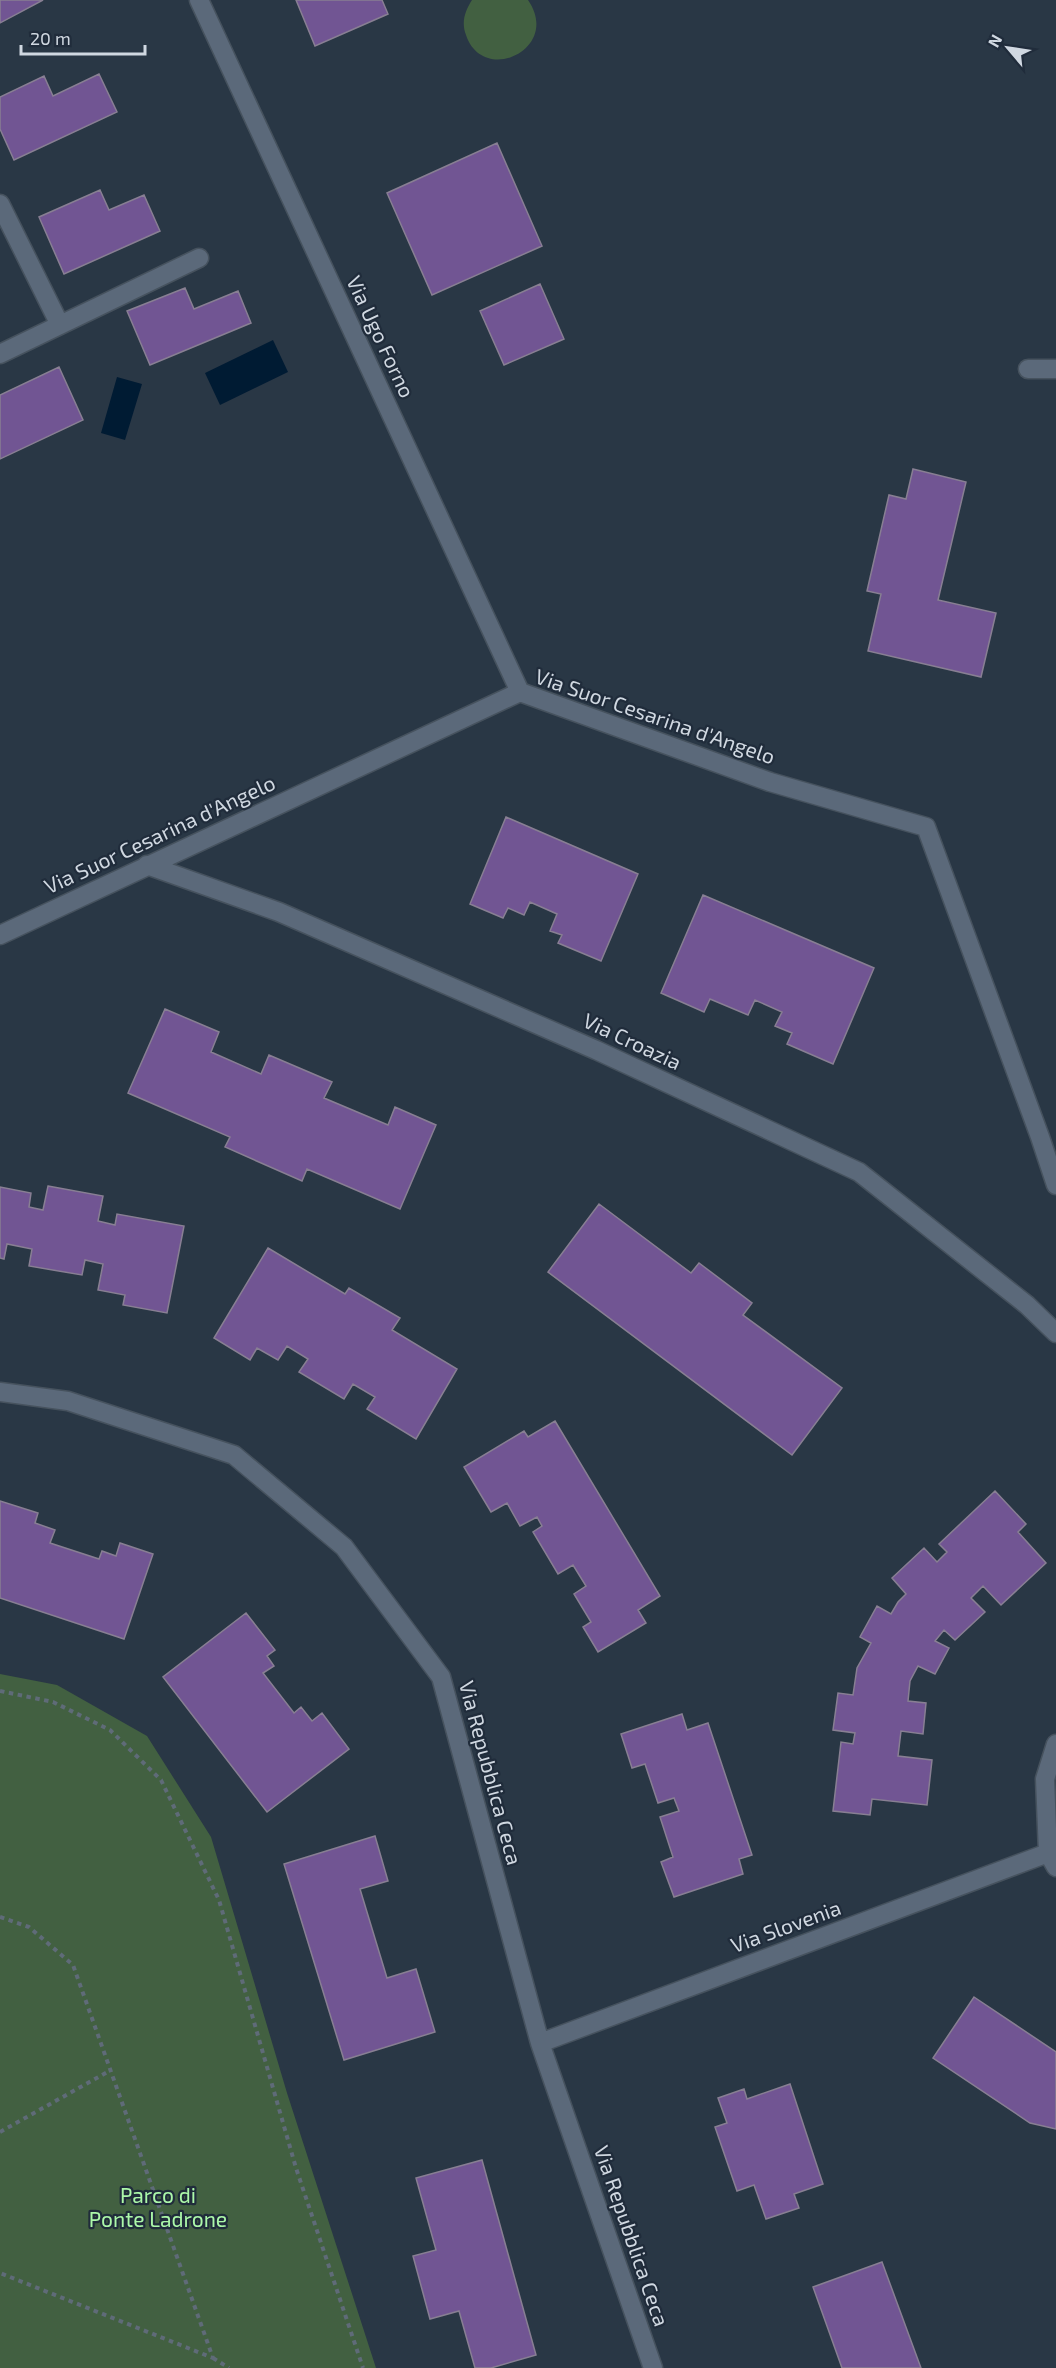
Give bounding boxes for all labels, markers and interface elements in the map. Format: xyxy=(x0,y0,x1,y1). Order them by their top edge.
scale bar xyxy=(21,18,146,56)
north arrow xyxy=(978,18,1038,78)
text: 20 m xyxy=(30,27,71,49)
text: N xyxy=(983,31,1006,50)
street label: Via Ugo Forno xyxy=(342,271,421,401)
street label: Via Suor Cesarina d'Angelo xyxy=(532,663,779,768)
street label: Via Suor Cesarina d'Angelo xyxy=(40,769,279,898)
street label: Via Croazia xyxy=(580,1007,686,1074)
street label: Via Repubblica Ceca xyxy=(455,1678,528,1867)
street label: Via Slovenia xyxy=(727,1894,844,1957)
street label: Via Repubblica Ceca xyxy=(590,2142,675,2329)
park label: Parco di Ponte Ladrone xyxy=(89,2182,227,2231)

